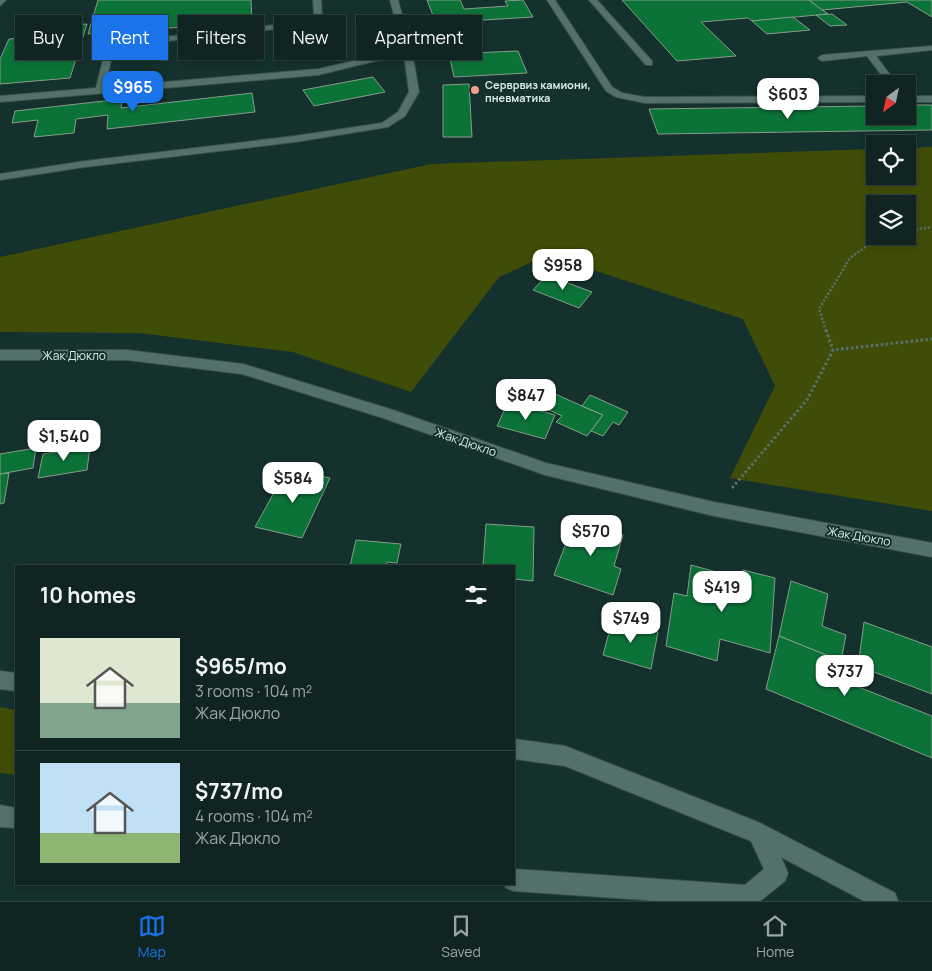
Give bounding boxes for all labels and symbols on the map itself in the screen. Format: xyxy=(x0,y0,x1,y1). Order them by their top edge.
pin: $965 xyxy=(103,70,163,113)
north arrow xyxy=(866,75,916,125)
place label: Серврвиз камиони, пневматика xyxy=(485,77,591,105)
pin: $603 xyxy=(758,78,818,120)
marker: Серврвиз камиони, пневматика xyxy=(469,84,481,96)
pin: $958 xyxy=(533,248,593,291)
street label: Жак Дюкло xyxy=(42,347,106,364)
pin: $847 xyxy=(496,378,556,421)
pin: $1,540 xyxy=(23,420,105,462)
street label: Жак Дюкло xyxy=(433,424,499,460)
pin: $584 xyxy=(263,462,323,504)
pin: $570 xyxy=(561,514,621,557)
street label: Жак Дюкло xyxy=(826,522,892,550)
pin: $419 xyxy=(692,570,752,613)
pin: $749 xyxy=(601,602,661,644)
pin: $737 xyxy=(815,654,875,697)

